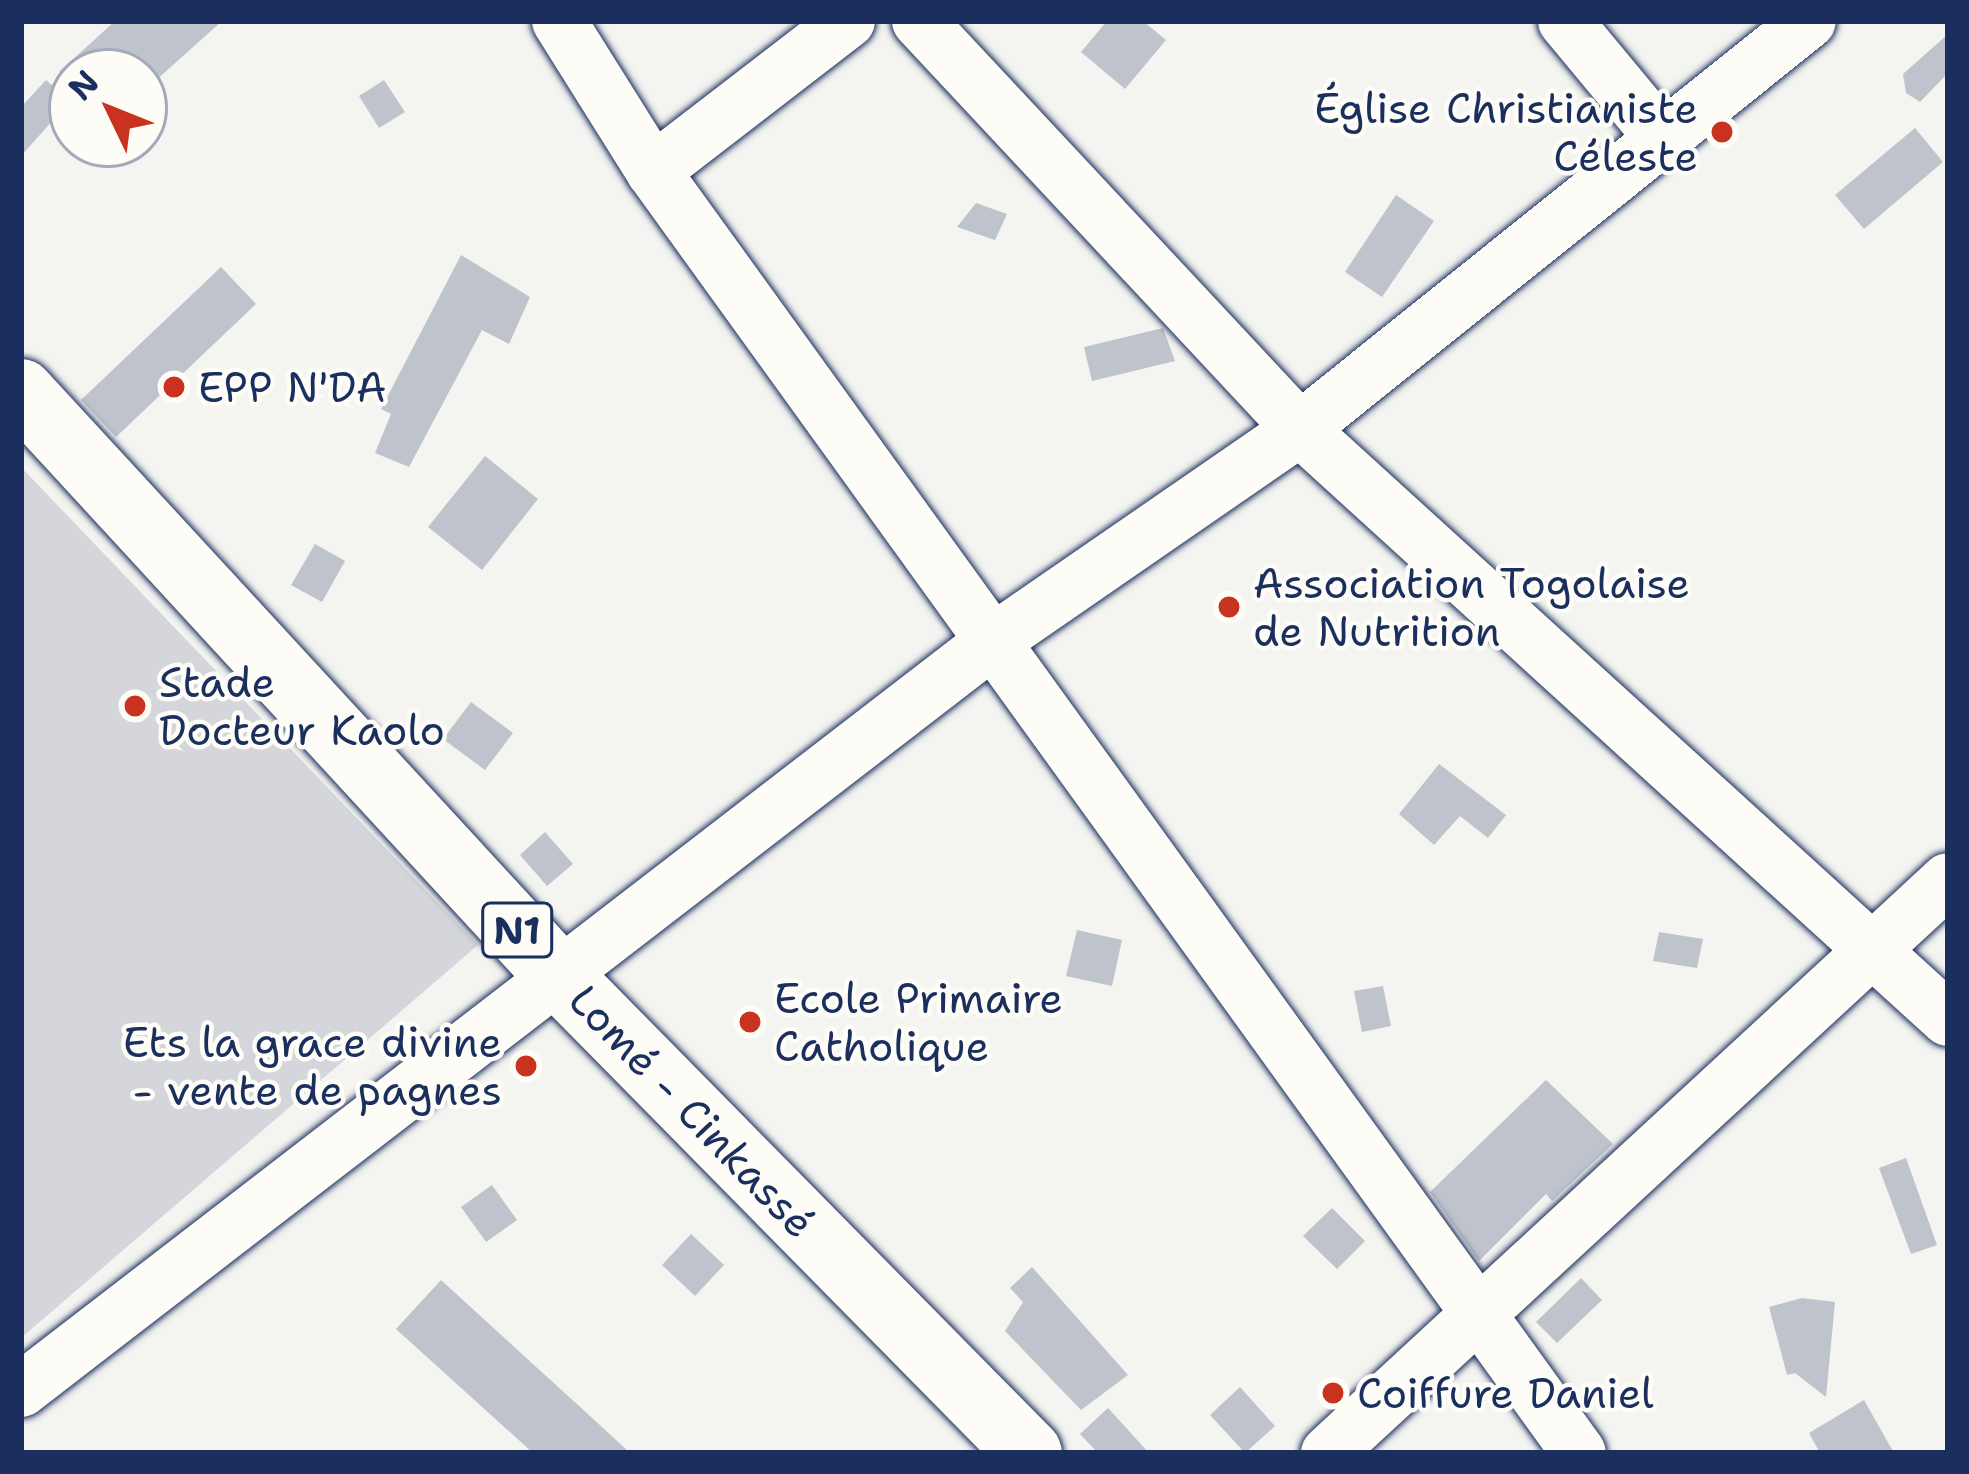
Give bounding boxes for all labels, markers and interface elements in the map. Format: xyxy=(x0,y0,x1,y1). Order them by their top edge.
north arrow xyxy=(48,48,168,168)
text: N xyxy=(58,60,109,110)
place label: Église Christianiste Céleste xyxy=(1314,83,1698,182)
marker: Église Christianiste Céleste xyxy=(1709,119,1735,145)
place label: EPP N'DA xyxy=(198,362,387,412)
marker: EPP N'DA xyxy=(161,374,187,400)
place label: Association Togolaise de Nutrition xyxy=(1253,558,1690,656)
marker: Association Togolaise de Nutrition xyxy=(1216,594,1242,620)
place label: Stade Docteur Kaolo xyxy=(159,657,445,756)
marker: Stade Docteur Kaolo xyxy=(122,693,148,719)
road number: N1 xyxy=(481,897,553,963)
place label: Ecole Primaire Catholique xyxy=(774,973,1063,1072)
street label: Lomé - Cinkassé xyxy=(559,974,825,1248)
marker: Ecole Primaire Catholique xyxy=(737,1009,763,1035)
place label: Ets la grace divine - vente de pagnes xyxy=(123,1017,502,1116)
marker: Ets la grace divine - vente de pagnes xyxy=(513,1053,539,1079)
place label: Coiffure Daniel xyxy=(1357,1368,1654,1418)
marker: Coiffure Daniel xyxy=(1320,1380,1346,1406)

